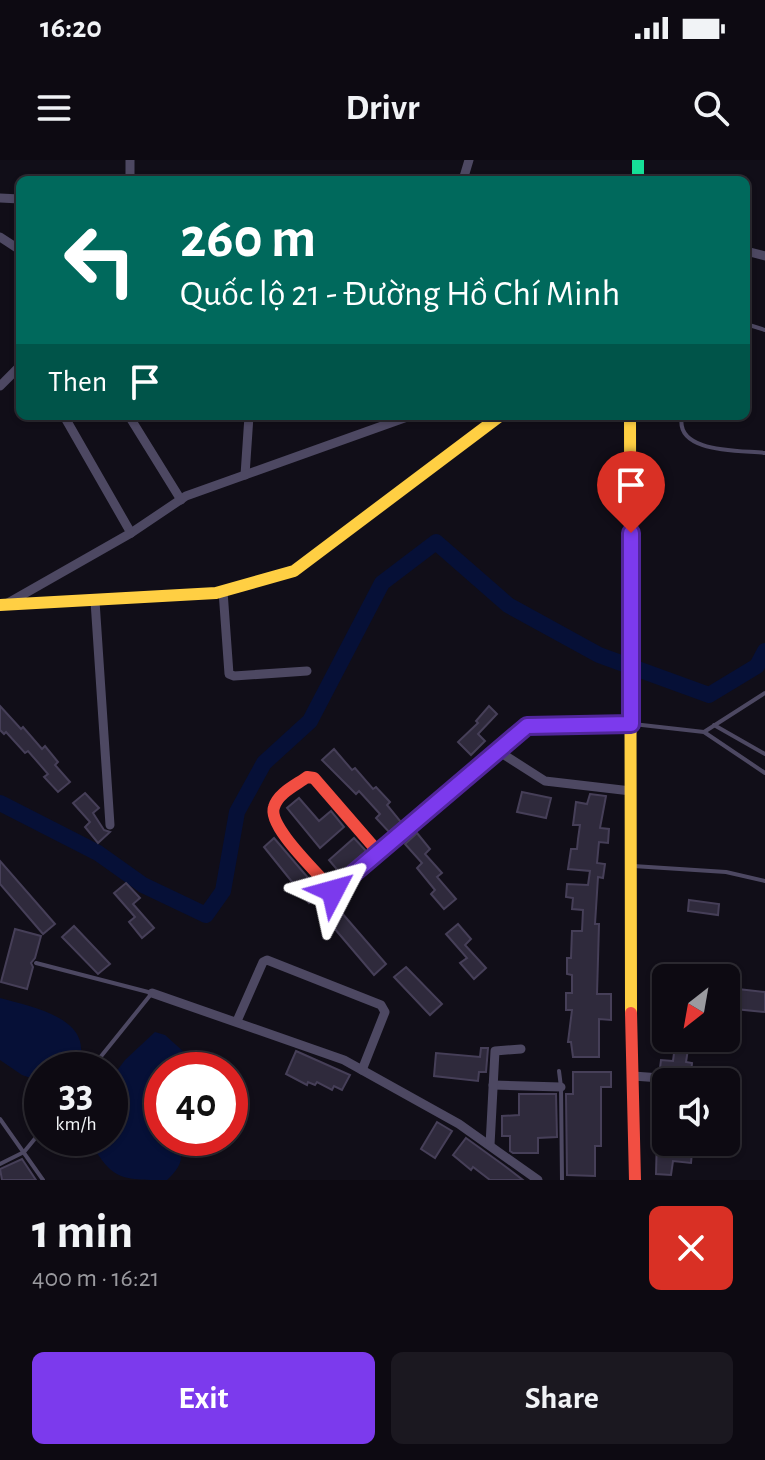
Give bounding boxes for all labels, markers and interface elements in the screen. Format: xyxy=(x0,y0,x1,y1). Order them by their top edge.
text: 16:20 xyxy=(40,13,102,43)
icon: menu xyxy=(32,86,76,130)
icon: search xyxy=(689,86,733,130)
text: Drivr xyxy=(346,90,419,126)
icon: left xyxy=(48,208,152,312)
text: 260 m xyxy=(180,211,316,267)
text: Quốc lộ 21 - Đường Hồ Chí Minh xyxy=(180,276,620,312)
icon: arrive xyxy=(123,360,167,404)
text: Then xyxy=(48,367,107,397)
pin xyxy=(597,451,665,533)
icon: arrive xyxy=(609,463,653,507)
position arrow xyxy=(291,849,375,933)
north arrow xyxy=(652,964,740,1052)
map controls xyxy=(652,964,740,1156)
speed limit sign: 40 xyxy=(144,1052,248,1156)
button: sound xyxy=(652,1068,740,1156)
text: 33 xyxy=(59,1074,93,1114)
text: km/h xyxy=(55,1114,97,1134)
button: close xyxy=(649,1206,733,1290)
text: 1 min xyxy=(32,1209,133,1257)
text: 400 m · 16:21 xyxy=(32,1265,159,1291)
button: Exit xyxy=(32,1352,375,1444)
button: Share xyxy=(391,1352,733,1444)

